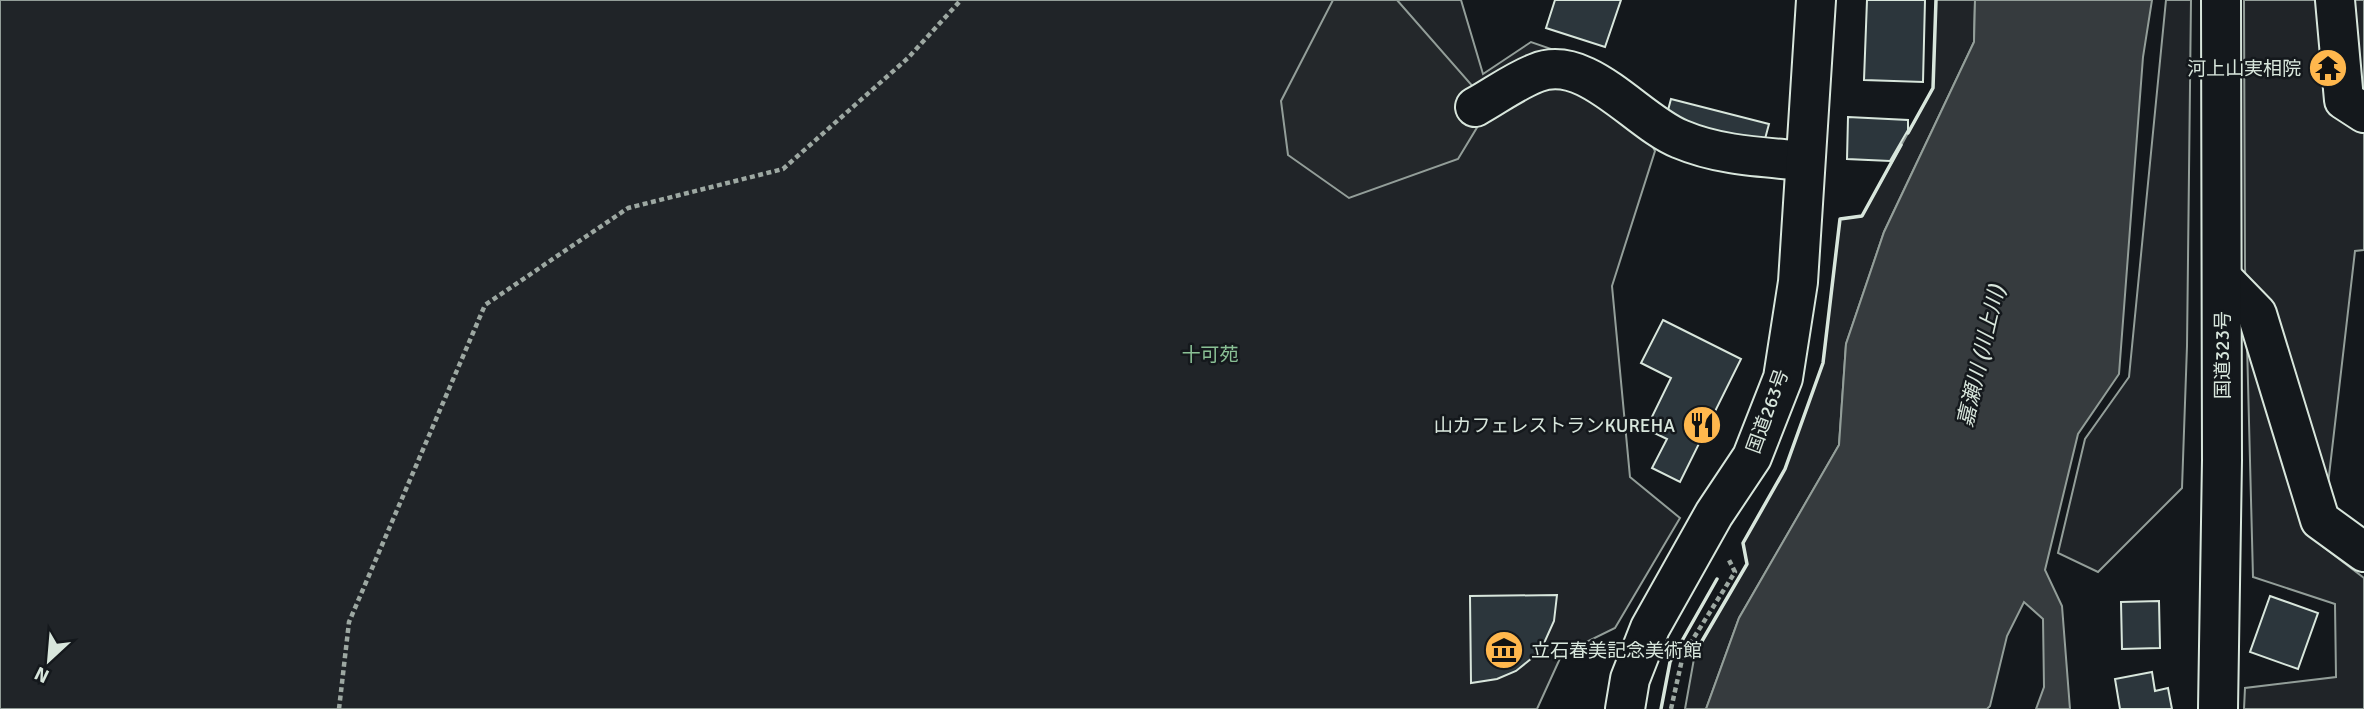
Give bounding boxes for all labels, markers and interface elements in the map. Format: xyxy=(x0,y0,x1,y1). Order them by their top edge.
temple icon: 河上山実相院 xyxy=(2307,47,2349,89)
place label: 河上山実相院 xyxy=(2187,57,2301,81)
water label: 嘉瀬川 (川上川) xyxy=(1952,282,2010,429)
street label: 国道323号 xyxy=(2211,311,2235,399)
park label: 十可苑 xyxy=(1181,343,1239,367)
street label: 国道263号 xyxy=(1742,366,1794,457)
restaurant icon: 山カフェレストランKUREHA xyxy=(1681,404,1723,446)
place label: 山カフェレストランKUREHA xyxy=(1433,414,1675,438)
north arrow xyxy=(14,625,84,695)
museum icon: 立石春美記念美術館 xyxy=(1483,629,1525,671)
place label: 立石春美記念美術館 xyxy=(1531,639,1702,663)
text: N xyxy=(31,661,53,688)

